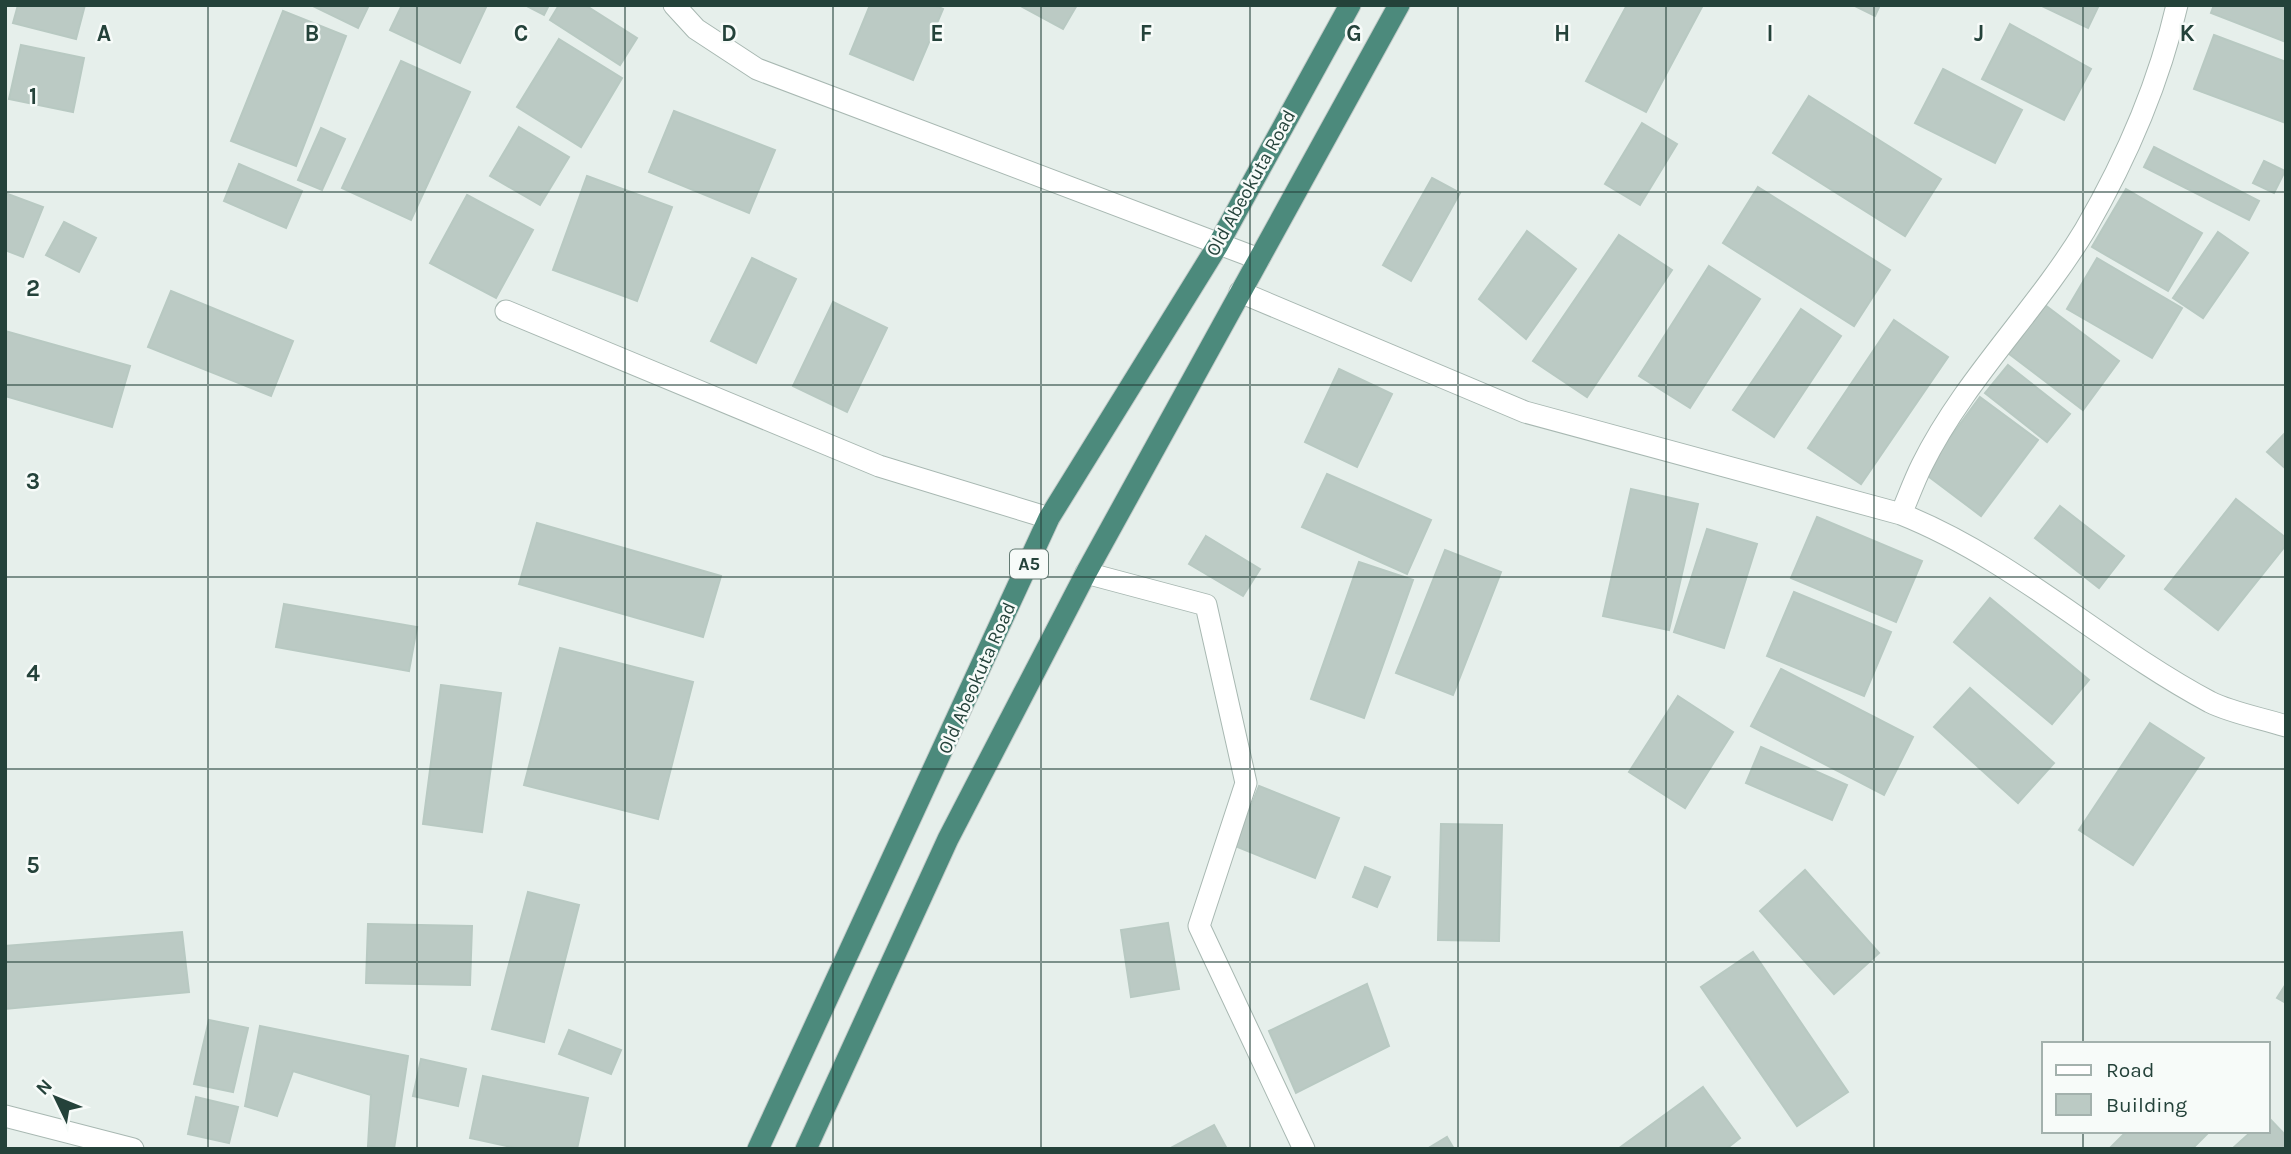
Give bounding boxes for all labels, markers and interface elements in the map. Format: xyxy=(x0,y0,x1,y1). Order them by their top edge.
text: A xyxy=(97,20,111,47)
text: B xyxy=(305,20,319,47)
text: C xyxy=(514,20,528,47)
text: D xyxy=(721,20,737,47)
text: E xyxy=(930,20,944,47)
text: F xyxy=(1140,20,1152,47)
text: G xyxy=(1346,20,1362,47)
text: H xyxy=(1554,20,1570,47)
text: I xyxy=(1766,20,1774,47)
text: J xyxy=(1974,20,1984,47)
text: K xyxy=(2179,20,2195,47)
text: 1 xyxy=(29,83,37,110)
street label: Old Abeokuta Road xyxy=(1202,106,1300,260)
text: 2 xyxy=(26,275,40,302)
text: 3 xyxy=(26,468,40,495)
road number: A5 xyxy=(1010,550,1048,578)
street label: Old Abeokuta Road xyxy=(934,599,1020,757)
text: 4 xyxy=(26,660,40,687)
text: 5 xyxy=(26,852,40,879)
legend xyxy=(2042,1042,2270,1133)
text: Road xyxy=(2106,1058,2154,1082)
north arrow xyxy=(21,1063,91,1133)
text: N xyxy=(32,1075,57,1100)
text: Building xyxy=(2106,1093,2187,1117)

